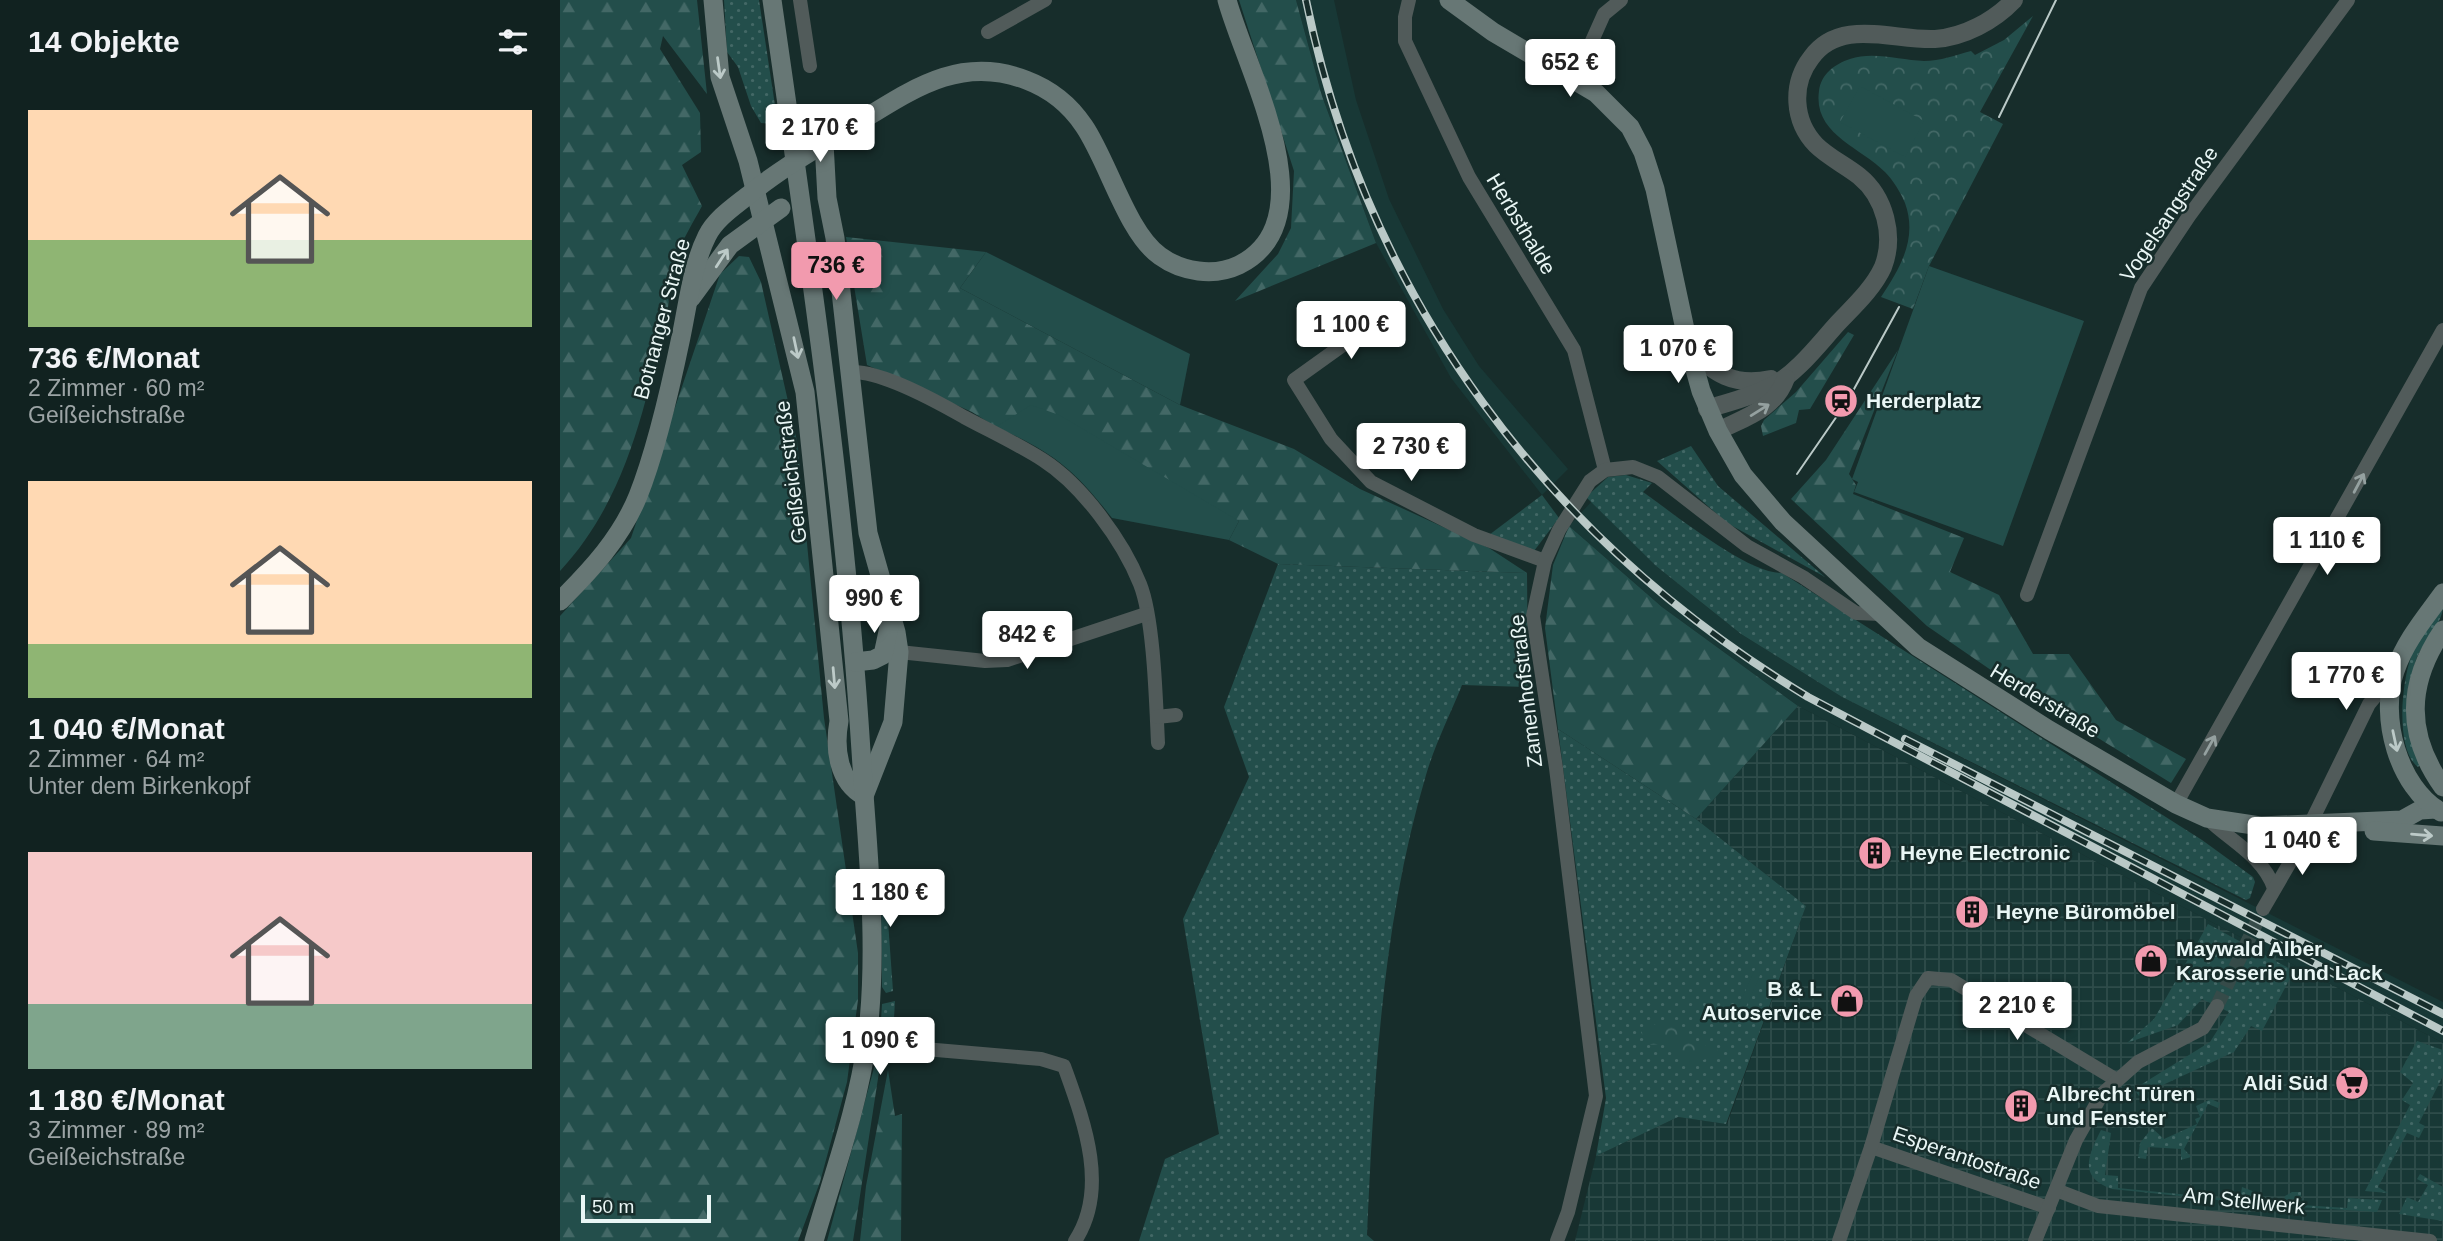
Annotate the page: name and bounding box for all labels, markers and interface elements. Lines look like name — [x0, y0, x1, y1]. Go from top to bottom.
icon: filters — [494, 23, 532, 61]
text: 14 Objekte — [28, 25, 180, 58]
pin: 652 € — [1521, 40, 1619, 99]
text: 652 € — [1541, 49, 1599, 75]
one-way arrow — [713, 56, 726, 79]
pin: 2 170 € — [755, 104, 885, 164]
text: 2 170 € — [782, 114, 858, 140]
street label: Vogelsangstraße — [2115, 142, 2222, 285]
icon: home — [217, 156, 343, 282]
street label: Herbsthalde — [1482, 169, 1560, 278]
street label: Botnanger Straße — [629, 236, 694, 402]
pin: 736 € — [787, 243, 885, 302]
one-way arrow — [714, 249, 729, 268]
text: 736 € — [807, 252, 865, 278]
pin: 1 100 € — [1286, 302, 1416, 361]
text: 1 100 € — [1313, 311, 1389, 337]
pin: 1 070 € — [1613, 326, 1743, 385]
text: 1 070 € — [1640, 335, 1716, 361]
one-way arrow — [790, 336, 803, 359]
text: 736 €/Monat — [28, 341, 200, 374]
text: 2 Zimmer · 60 m² — [28, 375, 204, 401]
station icon: Herderplatz — [1822, 382, 1860, 420]
place label: Herderplatz — [1866, 389, 1982, 412]
street label: Geißeichstraße — [770, 399, 811, 545]
text: Geißeichstraße — [28, 402, 185, 428]
one-way arrow — [1749, 402, 1769, 416]
pin: 2 730 € — [1346, 424, 1476, 483]
text: 2 730 € — [1373, 433, 1449, 459]
one-way arrow — [2352, 474, 2366, 494]
pin: 1 110 € — [2262, 518, 2392, 577]
icon: home — [217, 527, 343, 653]
text: 1 110 € — [2289, 527, 2365, 553]
pin: 990 € — [825, 576, 923, 635]
text: 990 € — [845, 585, 903, 611]
pin: 842 € — [978, 612, 1076, 671]
street label: Zamenhofstraße — [1505, 613, 1546, 769]
text: 842 € — [998, 621, 1056, 647]
pin: 1 770 € — [2281, 652, 2411, 712]
street label: Herderstraße — [1986, 659, 2104, 742]
text: 1 770 € — [2308, 662, 2384, 688]
one-way arrow — [828, 667, 841, 689]
text: 1 040 €/Monat — [28, 712, 225, 745]
one-way arrow — [2389, 729, 2402, 752]
one-way arrow — [2203, 735, 2217, 755]
text: 2 Zimmer · 64 m² — [28, 746, 204, 772]
text: Unter dem Birkenkopf — [28, 773, 250, 799]
pin: 1 040 € — [2237, 818, 2367, 877]
text: 1 040 € — [2264, 827, 2340, 853]
one-way arrow — [2410, 829, 2433, 842]
building icon: Heyne Electronic — [1856, 834, 1894, 872]
place label: Heyne Electronic — [1900, 841, 2071, 864]
pin: 1 180 € — [825, 870, 955, 929]
text: 1 180 € — [852, 879, 928, 905]
building icon: Heyne Büromöbel — [1953, 893, 1991, 931]
icon: home — [217, 898, 343, 1024]
place label: Heyne Büromöbel — [1996, 900, 2176, 923]
place label: Maywald Alber Karosserie und Lack — [2176, 937, 2383, 984]
shop icon: Maywald Alber Karosserie und Lack — [2132, 942, 2170, 980]
place label: B & L Autoservice — [1702, 977, 1822, 1024]
shop icon: B & L Autoservice — [1828, 982, 1866, 1020]
pin: 2 210 € — [1952, 982, 2082, 1042]
text: 2 210 € — [1979, 992, 2055, 1018]
pin: 1 090 € — [815, 1018, 945, 1077]
text: 1 090 € — [842, 1027, 918, 1053]
supermarket icon: Aldi Süd — [2333, 1064, 2371, 1102]
place label: Aldi Süd — [2243, 1071, 2328, 1094]
place label: Albrecht Türen und Fenster — [2046, 1082, 2195, 1129]
text: 1 180 €/Monat — [28, 1083, 225, 1116]
building icon: Albrecht Türen und Fenster — [2002, 1087, 2040, 1125]
text: 3 Zimmer · 89 m² — [28, 1117, 204, 1143]
street label: Esperantostraße — [1890, 1121, 2044, 1194]
text: Geißeichstraße — [28, 1144, 185, 1170]
street label: Am Stellwerk — [2182, 1183, 2307, 1218]
scale bar — [581, 1192, 710, 1224]
text: 50 m — [592, 1196, 634, 1217]

